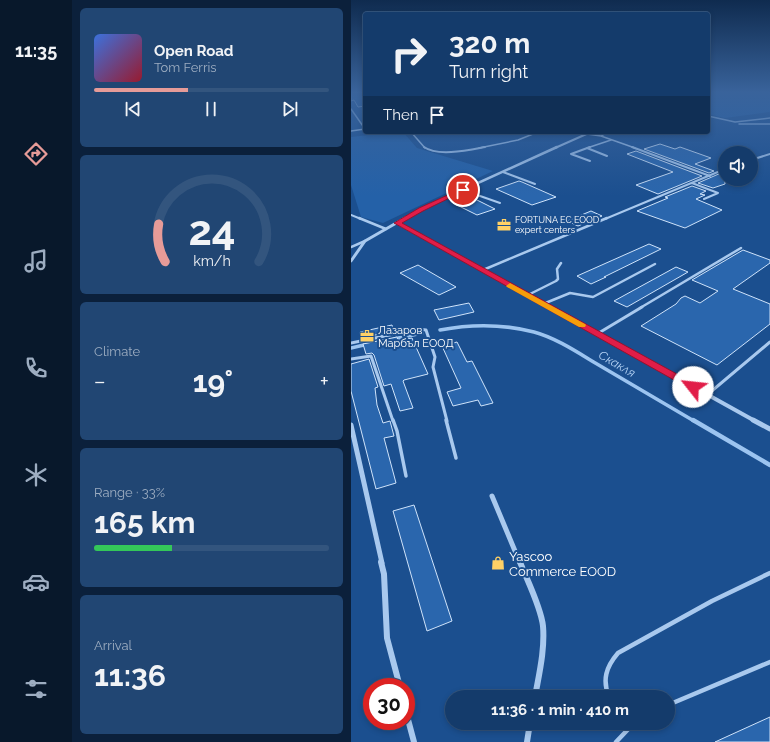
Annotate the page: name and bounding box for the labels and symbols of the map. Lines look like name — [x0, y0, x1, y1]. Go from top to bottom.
pin — [446, 173, 480, 207]
place label: FORTUNA EC EOOD expert centers — [515, 215, 600, 235]
office icon: FORTUNA EC EOOD expert centers — [496, 217, 512, 233]
place label: Лазаров Марбъл ЕООД — [378, 324, 454, 350]
office icon: Лазаров Марбъл ЕООД — [359, 328, 375, 344]
water label: Скакля — [596, 348, 638, 380]
position arrow — [672, 366, 714, 408]
place label: Yascoo Commerce EOOD — [509, 549, 616, 579]
shop icon: Yascoo Commerce EOOD — [490, 555, 506, 571]
speed limit sign: 30 — [363, 678, 415, 730]

